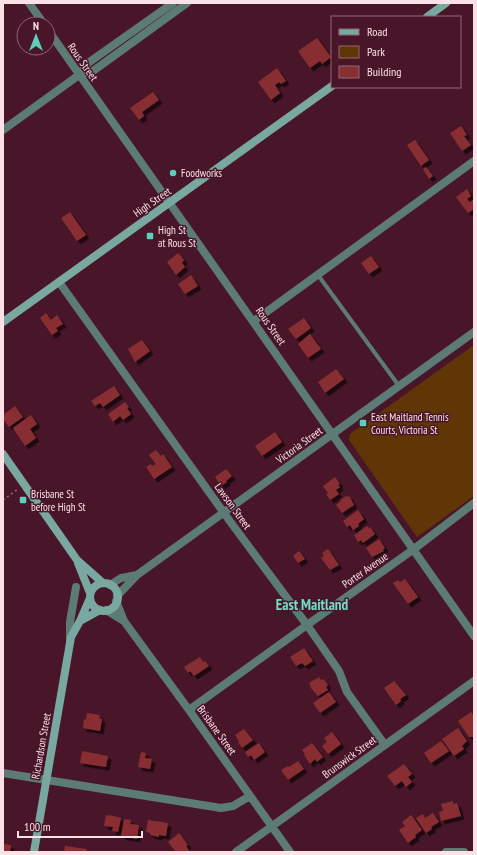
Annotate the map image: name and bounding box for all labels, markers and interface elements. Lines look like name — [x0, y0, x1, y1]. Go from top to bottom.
north arrow — [16, 16, 56, 56]
legend — [331, 16, 461, 88]
text: N — [33, 19, 39, 33]
text: Road — [367, 24, 387, 39]
street label: Rous Street — [65, 40, 101, 84]
text: Park — [367, 44, 385, 59]
text: Building — [367, 64, 402, 79]
place label: Foodworks — [181, 166, 222, 180]
marker: Foodworks — [168, 168, 178, 178]
street label: High Street — [130, 184, 174, 220]
place label: High St at Rous St — [158, 223, 196, 250]
marker: High St at Rous St — [145, 231, 155, 241]
street label: Rous Street — [253, 304, 289, 348]
place label: East Maitland Tennis Courts, Victoria St — [371, 410, 449, 437]
marker: East Maitland Tennis Courts, Victoria St — [358, 418, 368, 428]
street label: Victoria Street — [272, 423, 325, 467]
street label: Lawson Street — [212, 480, 254, 532]
place label: Brisbane St before High St — [31, 487, 86, 514]
marker: Brisbane St before High St — [18, 495, 28, 505]
street label: Porter Avenue — [339, 549, 391, 591]
district label: East Maitland — [276, 595, 349, 614]
street label: Brisbane Street — [194, 702, 240, 758]
street label: Richardson Street — [28, 712, 54, 780]
street label: Brunswick Street — [319, 733, 379, 781]
scale bar — [18, 813, 142, 839]
text: 100 m — [24, 819, 51, 834]

